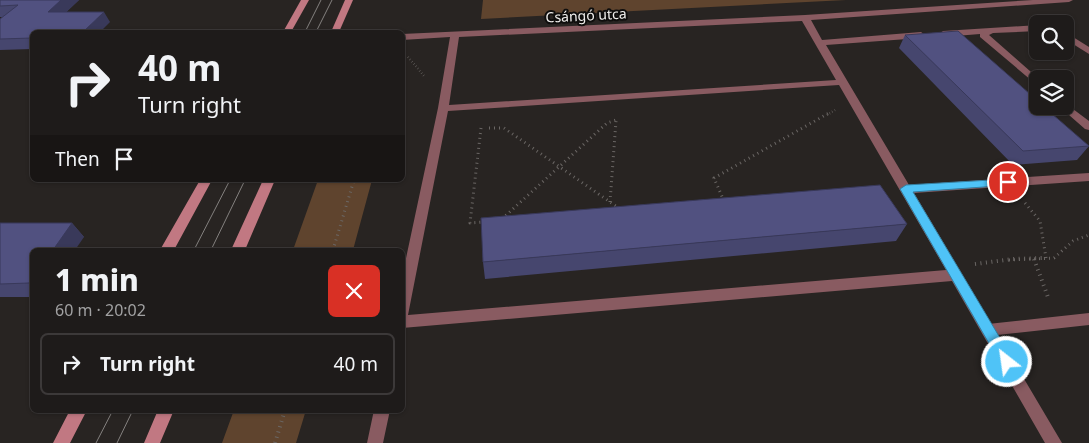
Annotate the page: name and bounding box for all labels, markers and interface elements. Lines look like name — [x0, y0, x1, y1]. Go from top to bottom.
street label: Csángó utca — [545, 3, 627, 27]
map controls — [1029, 15, 1074, 115]
button: search — [1029, 15, 1074, 60]
text: 40 m — [138, 44, 221, 91]
icon: right — [55, 50, 120, 115]
button: layers — [1029, 70, 1074, 115]
text: Turn right — [138, 89, 241, 119]
icon: arrive — [110, 145, 138, 173]
text: Then — [55, 146, 100, 172]
pin — [987, 161, 1029, 203]
icon: arrive — [994, 168, 1022, 196]
text: 1 min — [55, 259, 139, 300]
button: close — [328, 265, 380, 317]
text: 60 m · 20:02 — [55, 299, 146, 321]
position arrow — [980, 335, 1032, 387]
icon: right — [57, 350, 85, 378]
text: Turn right — [100, 351, 195, 377]
text: 40 m — [334, 351, 378, 377]

